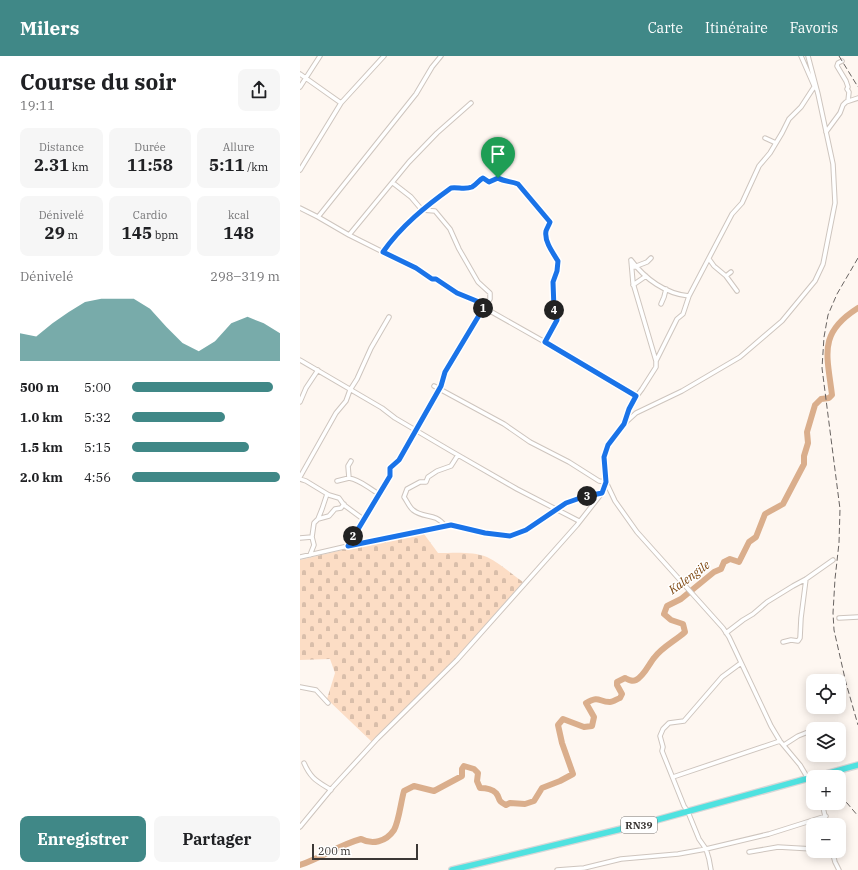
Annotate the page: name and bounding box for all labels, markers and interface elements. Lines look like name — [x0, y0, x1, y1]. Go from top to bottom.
text: Milers — [20, 16, 79, 40]
text: Carte — [648, 19, 683, 37]
text: Itinéraire — [705, 19, 768, 37]
text: Favoris — [790, 19, 838, 37]
text: Course du soir — [20, 67, 176, 96]
button: share — [238, 69, 280, 111]
text: 19:11 — [20, 97, 55, 114]
pin — [481, 137, 515, 178]
text: Distance — [39, 140, 84, 154]
text: Durée — [134, 140, 166, 154]
text: Allure — [223, 140, 254, 154]
icon: arrive — [487, 143, 509, 165]
text: 2.31 — [34, 154, 69, 176]
text: 11:58 — [127, 154, 173, 176]
text: 5:11 — [209, 154, 245, 176]
text: km — [69, 160, 89, 174]
text: /km — [245, 160, 268, 174]
text: Dénivelé — [39, 208, 84, 222]
text: Cardio — [133, 208, 167, 222]
text: kcal — [228, 208, 249, 222]
text: 29 — [45, 222, 65, 244]
text: 145 — [122, 222, 152, 244]
text: 148 — [223, 222, 254, 244]
text: m — [65, 228, 78, 242]
text: bpm — [152, 228, 178, 242]
text: Dénivelé — [20, 268, 73, 285]
text: 298–319 m — [210, 268, 280, 285]
pin: 1 — [473, 298, 493, 318]
pin: 4 — [544, 300, 564, 320]
text: 1 — [480, 301, 486, 315]
text: 4 — [551, 303, 557, 317]
text: 500 m — [20, 379, 59, 396]
text: 5:00 — [84, 379, 111, 396]
text: 1.0 km — [20, 409, 63, 426]
text: 5:32 — [84, 409, 111, 426]
text: 1.5 km — [20, 439, 63, 456]
text: 5:15 — [84, 439, 111, 456]
text: 2.0 km — [20, 469, 63, 486]
text: 4:56 — [84, 469, 111, 486]
pin: 3 — [577, 486, 597, 506]
text: 3 — [584, 489, 590, 503]
pin: 2 — [343, 526, 363, 546]
text: 2 — [350, 529, 356, 543]
water label: Kalengile — [665, 557, 713, 598]
map controls — [806, 674, 846, 858]
button: locate — [806, 674, 846, 714]
button: layers — [806, 722, 846, 762]
button: + — [806, 770, 846, 810]
button: Enregistrer — [20, 816, 146, 862]
button: Partager — [154, 816, 280, 862]
road number: RN39 — [621, 817, 657, 833]
button: − — [806, 818, 846, 858]
scale bar — [312, 842, 418, 861]
text: 200 m — [318, 844, 351, 858]

